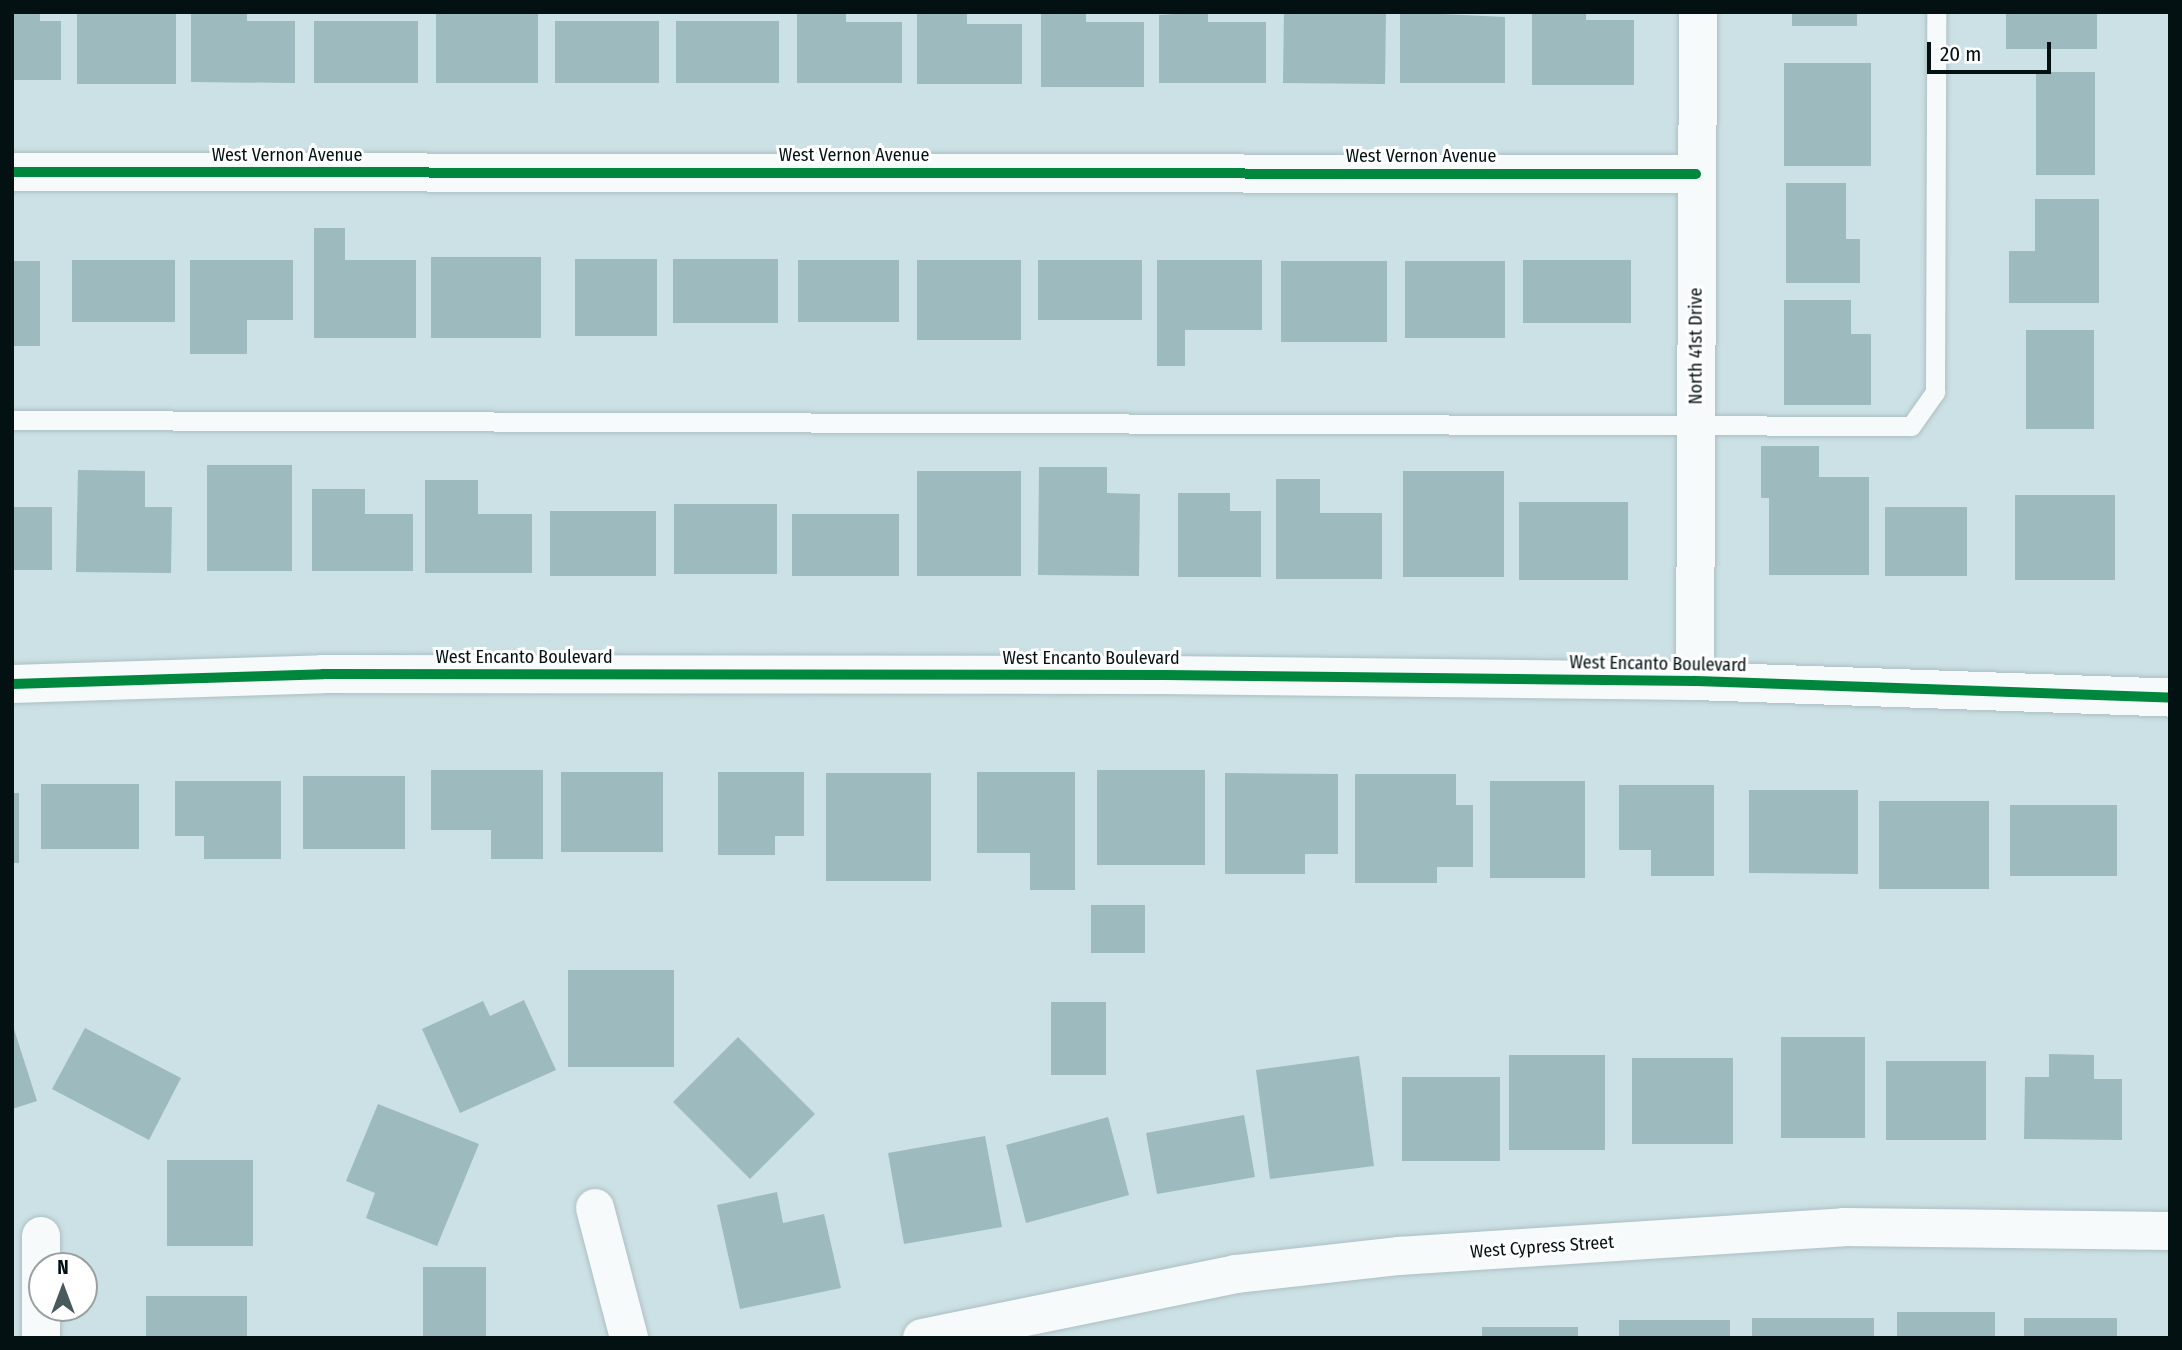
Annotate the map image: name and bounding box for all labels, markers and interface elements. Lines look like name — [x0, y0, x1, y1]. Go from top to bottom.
scale bar — [1930, 28, 2054, 72]
text: 20 m — [1940, 41, 1981, 67]
street label: West Vernon Avenue — [212, 144, 362, 166]
street label: West Vernon Avenue — [779, 144, 929, 166]
street label: West Vernon Avenue — [1346, 145, 1496, 167]
street label: North 41st Drive — [1685, 288, 1707, 404]
street label: West Encanto Boulevard — [435, 646, 613, 668]
street label: West Encanto Boulevard — [1002, 647, 1180, 669]
street label: West Encanto Boulevard — [1569, 652, 1747, 676]
street label: West Cypress Street — [1469, 1231, 1615, 1263]
north arrow — [28, 1252, 98, 1322]
text: N — [57, 1256, 69, 1279]

